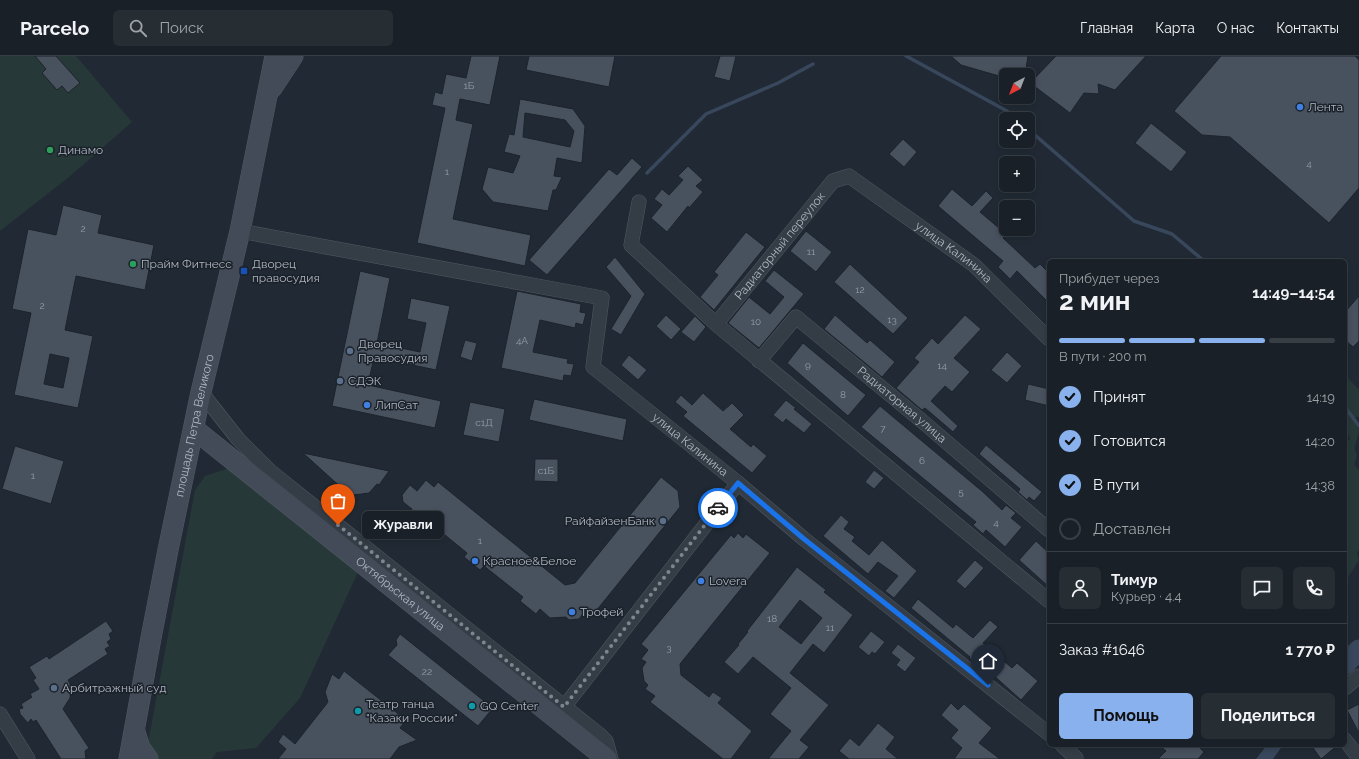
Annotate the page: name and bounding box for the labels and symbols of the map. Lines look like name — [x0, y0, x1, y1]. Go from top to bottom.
north arrow — [999, 68, 1035, 104]
house number: 1Б — [464, 80, 475, 91]
place label: Лента — [1308, 100, 1343, 114]
marker: Лента — [1295, 102, 1305, 112]
place label: Динамо — [58, 143, 103, 157]
marker: Динамо — [45, 145, 55, 155]
house number: 4 — [1306, 158, 1312, 169]
house number: 1 — [445, 166, 450, 177]
street label: Радиаторный переулок — [732, 189, 828, 303]
street label: улица Калинина — [913, 218, 995, 286]
house number: 2 — [80, 223, 86, 234]
house number: 11 — [807, 246, 816, 257]
place label: Прайм Фитнесс — [141, 257, 232, 271]
place label: Дворец правосудия — [252, 257, 320, 285]
marker: Прайм Фитнесс — [128, 259, 138, 269]
marker: Дворец правосудия — [239, 266, 249, 276]
house number: 12 — [855, 284, 865, 295]
house number: 2 — [39, 300, 45, 311]
house number: 13 — [887, 314, 897, 325]
house number: 10 — [751, 316, 761, 327]
house number: 4А — [516, 335, 528, 346]
place label: Дворец Правосудия — [358, 337, 427, 365]
marker: Дворец Правосудия — [345, 346, 355, 356]
street label: площадь Петра Великого — [172, 353, 217, 498]
house number: 9 — [805, 359, 811, 370]
house number: 14 — [937, 360, 947, 371]
street label: Радиаторная улица — [855, 364, 949, 446]
place label: СДЭК — [348, 374, 382, 388]
marker: СДЭК — [335, 376, 345, 386]
house number: 8 — [840, 389, 846, 400]
place label: ЛипСат — [375, 398, 418, 412]
marker: ЛипСат — [362, 400, 372, 410]
street label: улица Калинина — [649, 410, 731, 479]
house number: с1Д — [475, 417, 493, 428]
house number: 7 — [880, 423, 886, 434]
house number: 6 — [919, 455, 925, 466]
house number: с1Б — [538, 465, 555, 476]
house number: 1 — [31, 470, 36, 481]
pin — [321, 484, 355, 525]
house number: 5 — [958, 486, 964, 497]
courier — [698, 488, 738, 528]
callout: Журавли — [362, 511, 444, 539]
place label: РайфайзенБанк — [565, 514, 655, 528]
marker: РайфайзенБанк — [658, 516, 668, 526]
house number: 4 — [993, 517, 999, 528]
house number: 1 — [478, 535, 483, 546]
street label: Октябрьская улица — [353, 554, 448, 634]
place label: Красное&Белое — [483, 554, 576, 568]
marker: Красное&Белое — [470, 556, 480, 566]
place label: Lovera — [709, 574, 747, 588]
marker: Lovera — [696, 576, 706, 586]
place label: Трофей — [580, 605, 623, 619]
marker: Трофей — [567, 607, 577, 617]
house number: 18 — [767, 613, 777, 624]
house number: 11 — [826, 622, 835, 633]
house number: 3 — [666, 642, 672, 653]
pin — [971, 644, 1005, 685]
house number: 22 — [422, 666, 432, 677]
place label: Арбитражный суд — [62, 681, 166, 695]
marker: Арбитражный суд — [49, 683, 59, 693]
place label: Театр танца "Казаки России" — [366, 697, 458, 725]
place label: GQ Center — [480, 699, 539, 713]
marker: GQ Center — [467, 701, 477, 711]
marker: Театр танца "Казаки России" — [353, 706, 363, 716]

